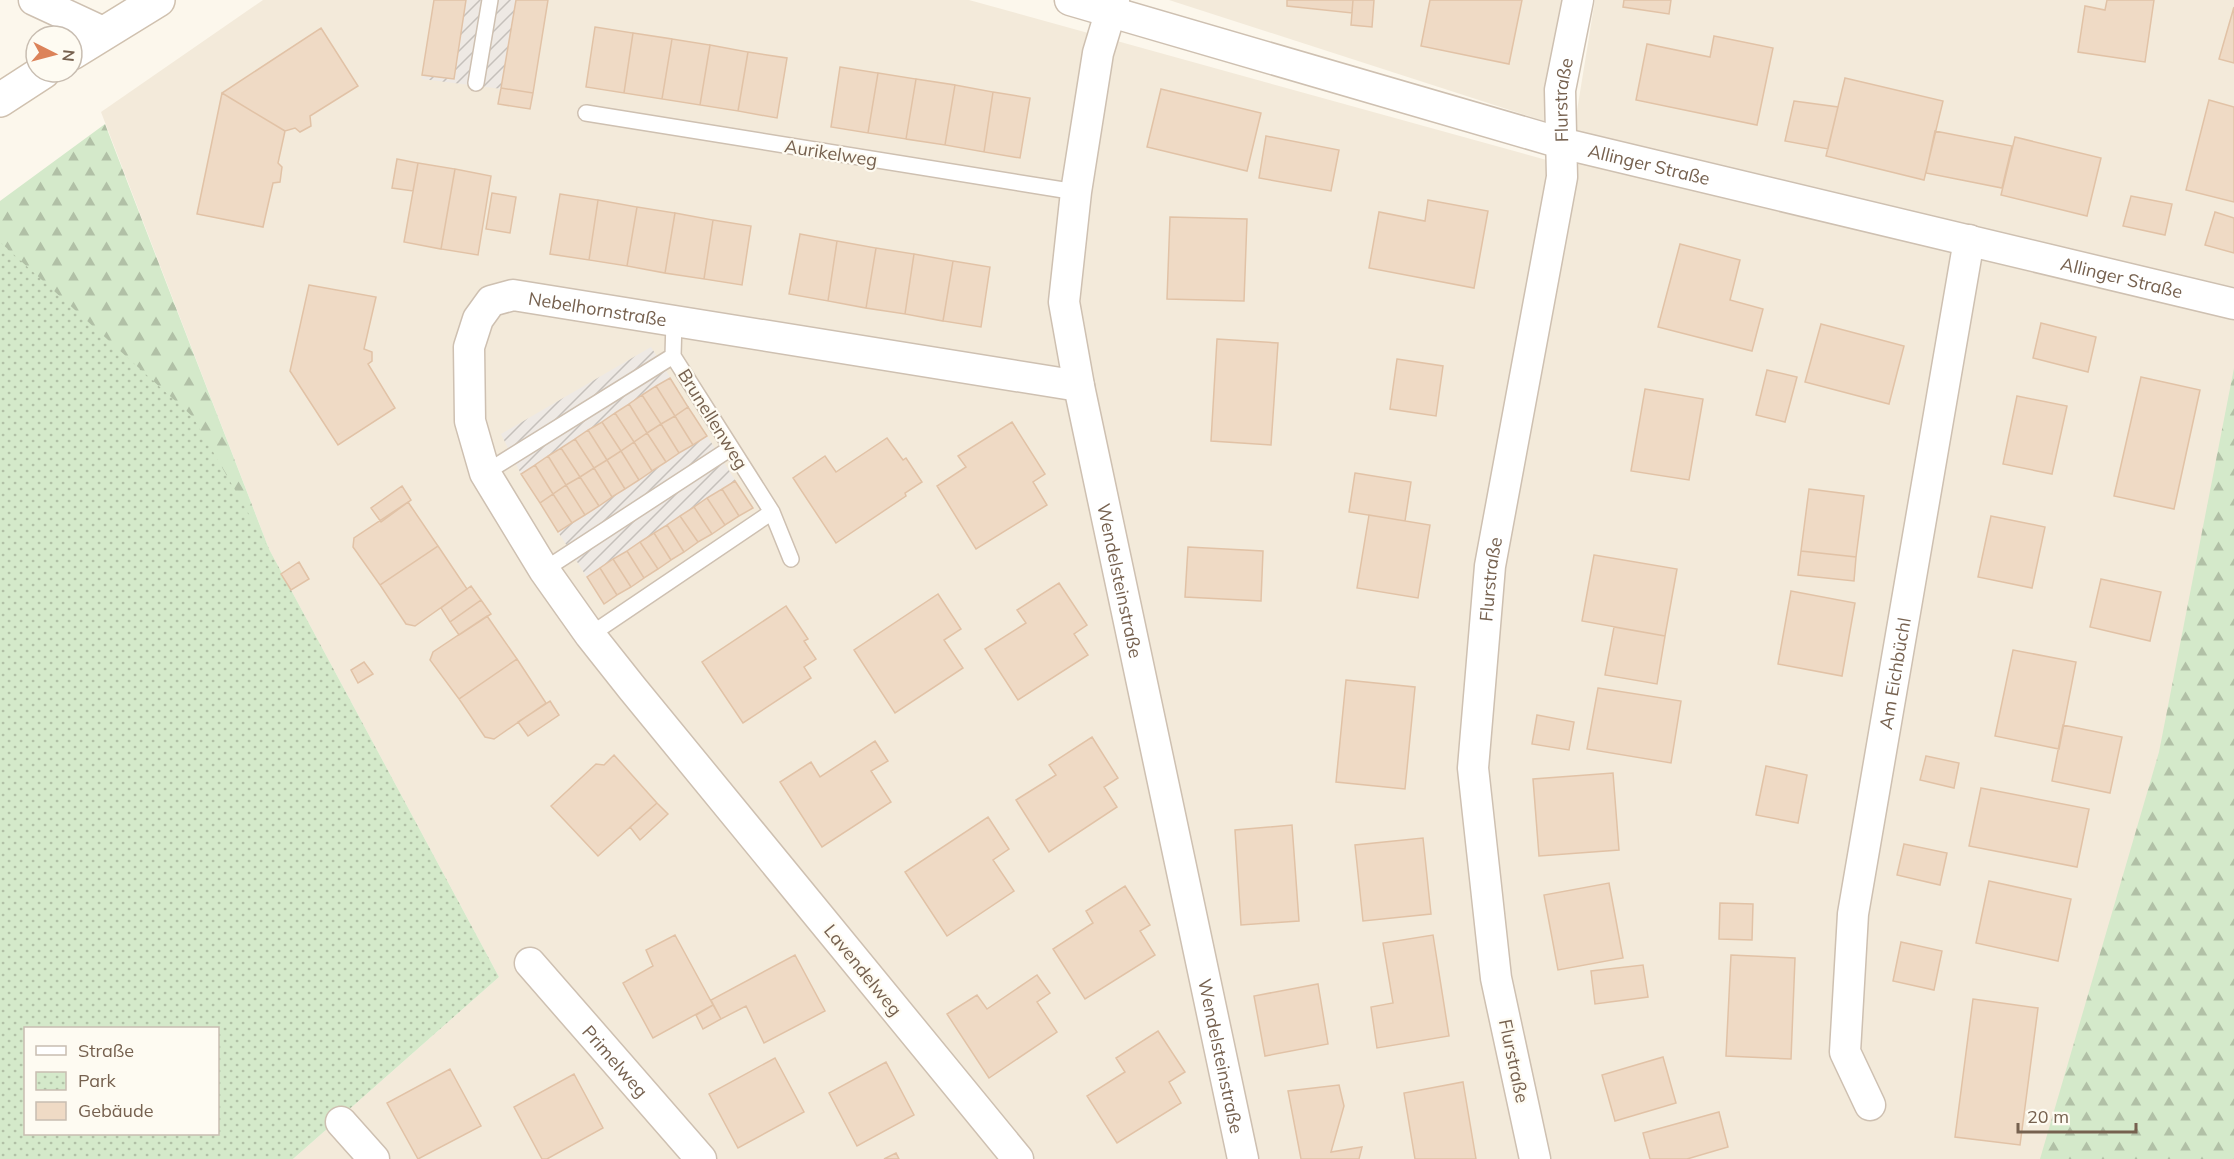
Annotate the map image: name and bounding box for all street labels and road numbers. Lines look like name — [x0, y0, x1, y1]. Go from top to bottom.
street label: Flurstraße — [1548, 56, 1578, 142]
street label: Aurikelweg — [783, 134, 879, 172]
street label: Allinger Straße — [1586, 138, 1712, 190]
street label: Allinger Straße — [2059, 251, 2185, 303]
street label: Nebelhornstraße — [527, 286, 668, 331]
street label: Brunellenweg — [673, 364, 753, 474]
street label: Wendelsteinstraße — [1093, 501, 1148, 660]
street label: Flurstraße — [1474, 535, 1507, 622]
street label: Am Eichbüchl — [1873, 616, 1915, 731]
street label: Lavendelweg — [819, 920, 907, 1020]
street label: Wendelsteinstraße — [1194, 977, 1249, 1135]
street label: Flurstraße — [1494, 1017, 1534, 1105]
street label: Primelweg — [578, 1020, 653, 1102]

